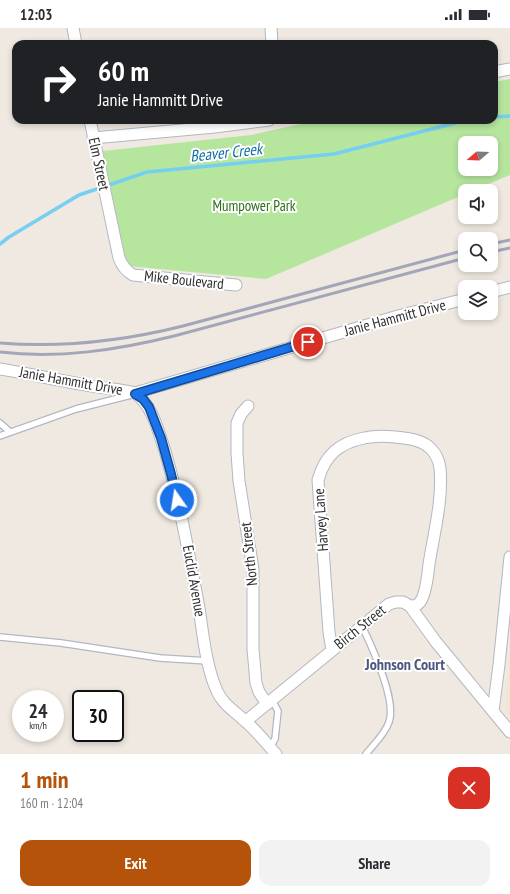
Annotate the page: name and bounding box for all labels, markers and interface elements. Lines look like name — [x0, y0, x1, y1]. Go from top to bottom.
text: 12:03 — [20, 5, 52, 24]
text: 60 m — [98, 52, 149, 89]
icon: right — [32, 56, 84, 108]
text: Janie Hammitt Drive — [98, 88, 223, 111]
street label: Elm Street — [85, 136, 114, 192]
north arrow — [458, 136, 498, 176]
map controls — [458, 136, 498, 320]
water label: Beaver Creek — [189, 138, 265, 166]
button: sound — [458, 184, 498, 224]
park label: Mumpower Park — [212, 196, 296, 215]
button: search — [458, 232, 498, 272]
street label: Mike Boulevard — [143, 266, 225, 293]
button: layers — [458, 280, 498, 320]
street label: Janie Hammitt Drive — [341, 295, 448, 340]
pin — [291, 325, 325, 359]
icon: arrive — [297, 331, 319, 353]
street label: Janie Hammitt Drive — [17, 362, 124, 399]
position arrow — [156, 479, 198, 521]
street label: Harvey Lane — [309, 488, 332, 552]
street label: North Street — [236, 521, 261, 587]
street label: Euclid Avenue — [179, 544, 210, 618]
street label: Birch Street — [330, 600, 389, 653]
district label: Johnson Court — [364, 654, 445, 674]
speed limit sign: 30 — [72, 690, 124, 742]
text: 24 — [28, 698, 48, 724]
text: km/h — [29, 719, 47, 732]
text: 1 min — [20, 764, 68, 795]
button: close — [448, 767, 490, 809]
text: 160 m · 12:04 — [20, 795, 83, 812]
button: Exit — [20, 840, 251, 886]
button: Share — [259, 840, 490, 886]

